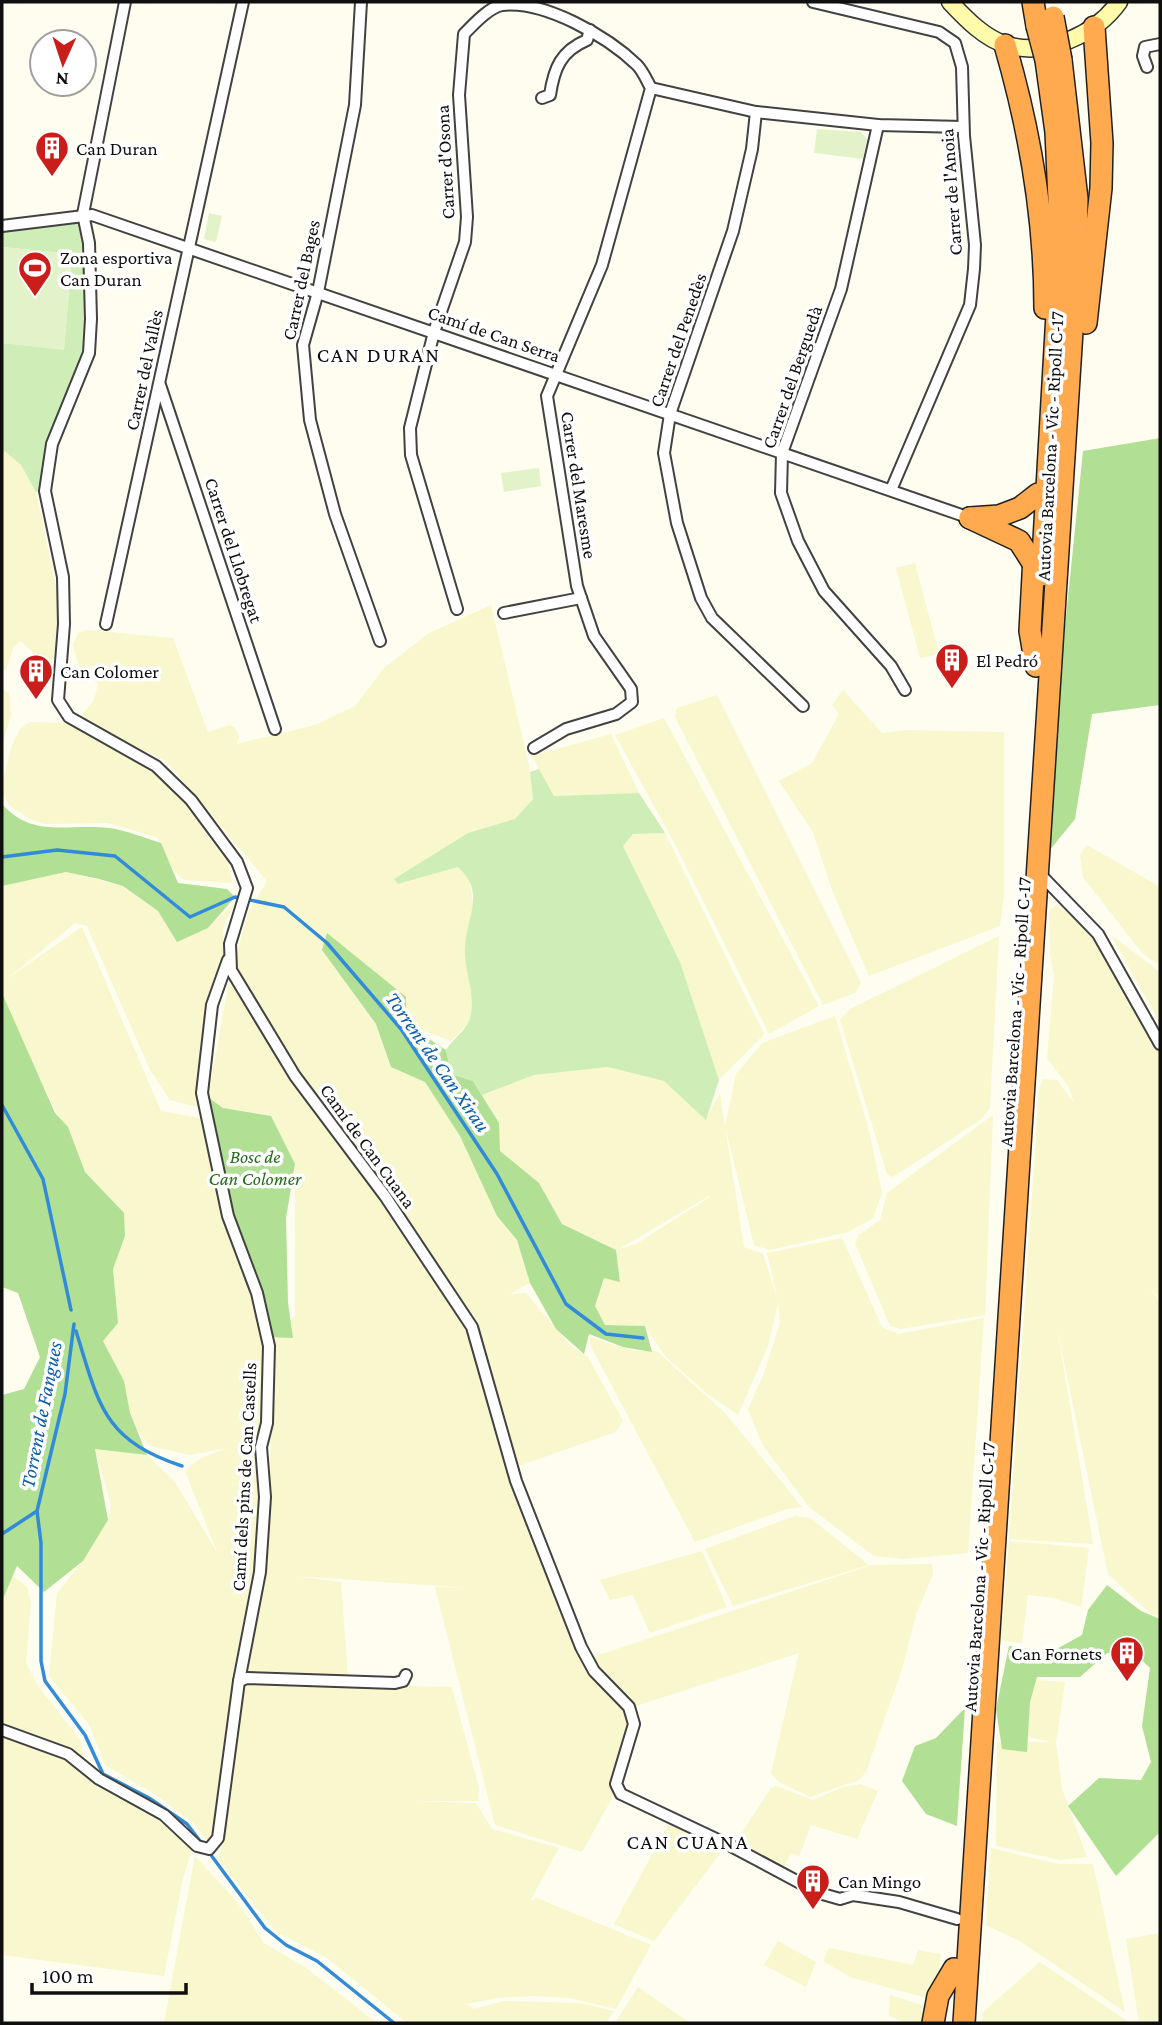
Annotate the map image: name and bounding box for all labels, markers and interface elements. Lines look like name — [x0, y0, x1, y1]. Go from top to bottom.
north arrow — [28, 28, 98, 98]
text: N — [55, 69, 69, 90]
street label: Carrer d'Osona — [432, 104, 458, 220]
street label: Carrer de l'Anoia — [936, 128, 966, 256]
building icon: Can Duran — [33, 129, 71, 178]
place label: Can Duran — [76, 138, 158, 159]
street label: Carrer del Bages — [278, 218, 324, 342]
place label: Zona esportiva Can Duran — [60, 247, 173, 290]
sports icon: Zona esportiva Can Duran — [16, 249, 54, 298]
street label: Carrer del Penedès — [645, 270, 711, 410]
street label: Camí de Can Serra — [425, 302, 563, 367]
street label: Carrer del Berguedà — [758, 302, 826, 451]
street label: Carrer del Vallès — [121, 308, 167, 432]
street label: Autovia Barcelona - Vic - Ripoll C-17 — [1032, 310, 1068, 582]
district label: CAN DURAN — [317, 343, 441, 367]
street label: Carrer del Maresme — [557, 410, 601, 560]
street label: Carrer del Llobregat — [201, 475, 268, 626]
building icon: El Pedró — [933, 641, 971, 690]
place label: El Pedró — [976, 650, 1038, 671]
building icon: Can Colomer — [17, 652, 55, 701]
place label: Can Colomer — [60, 661, 159, 682]
street label: Autovia Barcelona - Vic - Ripoll C-17 — [995, 876, 1035, 1148]
water label: Torrent de Can Xirau — [381, 987, 495, 1137]
street label: Camí de Can Cuana — [316, 1080, 420, 1212]
park label: Bosc de Can Colomer — [209, 1146, 303, 1189]
water label: Torrent de Fangues — [15, 1339, 67, 1490]
street label: Camí dels pins de Can Castells — [228, 1362, 260, 1592]
street label: Autovia Barcelona - Vic - Ripoll C-17 — [959, 1441, 999, 1713]
building icon: Can Fornets — [1108, 1634, 1146, 1683]
place label: Can Fornets — [1011, 1643, 1102, 1664]
district label: CAN CUANA — [626, 1830, 750, 1854]
building icon: Can Mingo — [794, 1862, 832, 1911]
place label: Can Mingo — [838, 1871, 921, 1892]
scale bar — [32, 1952, 186, 1996]
text: 100 m — [42, 1964, 94, 1988]

